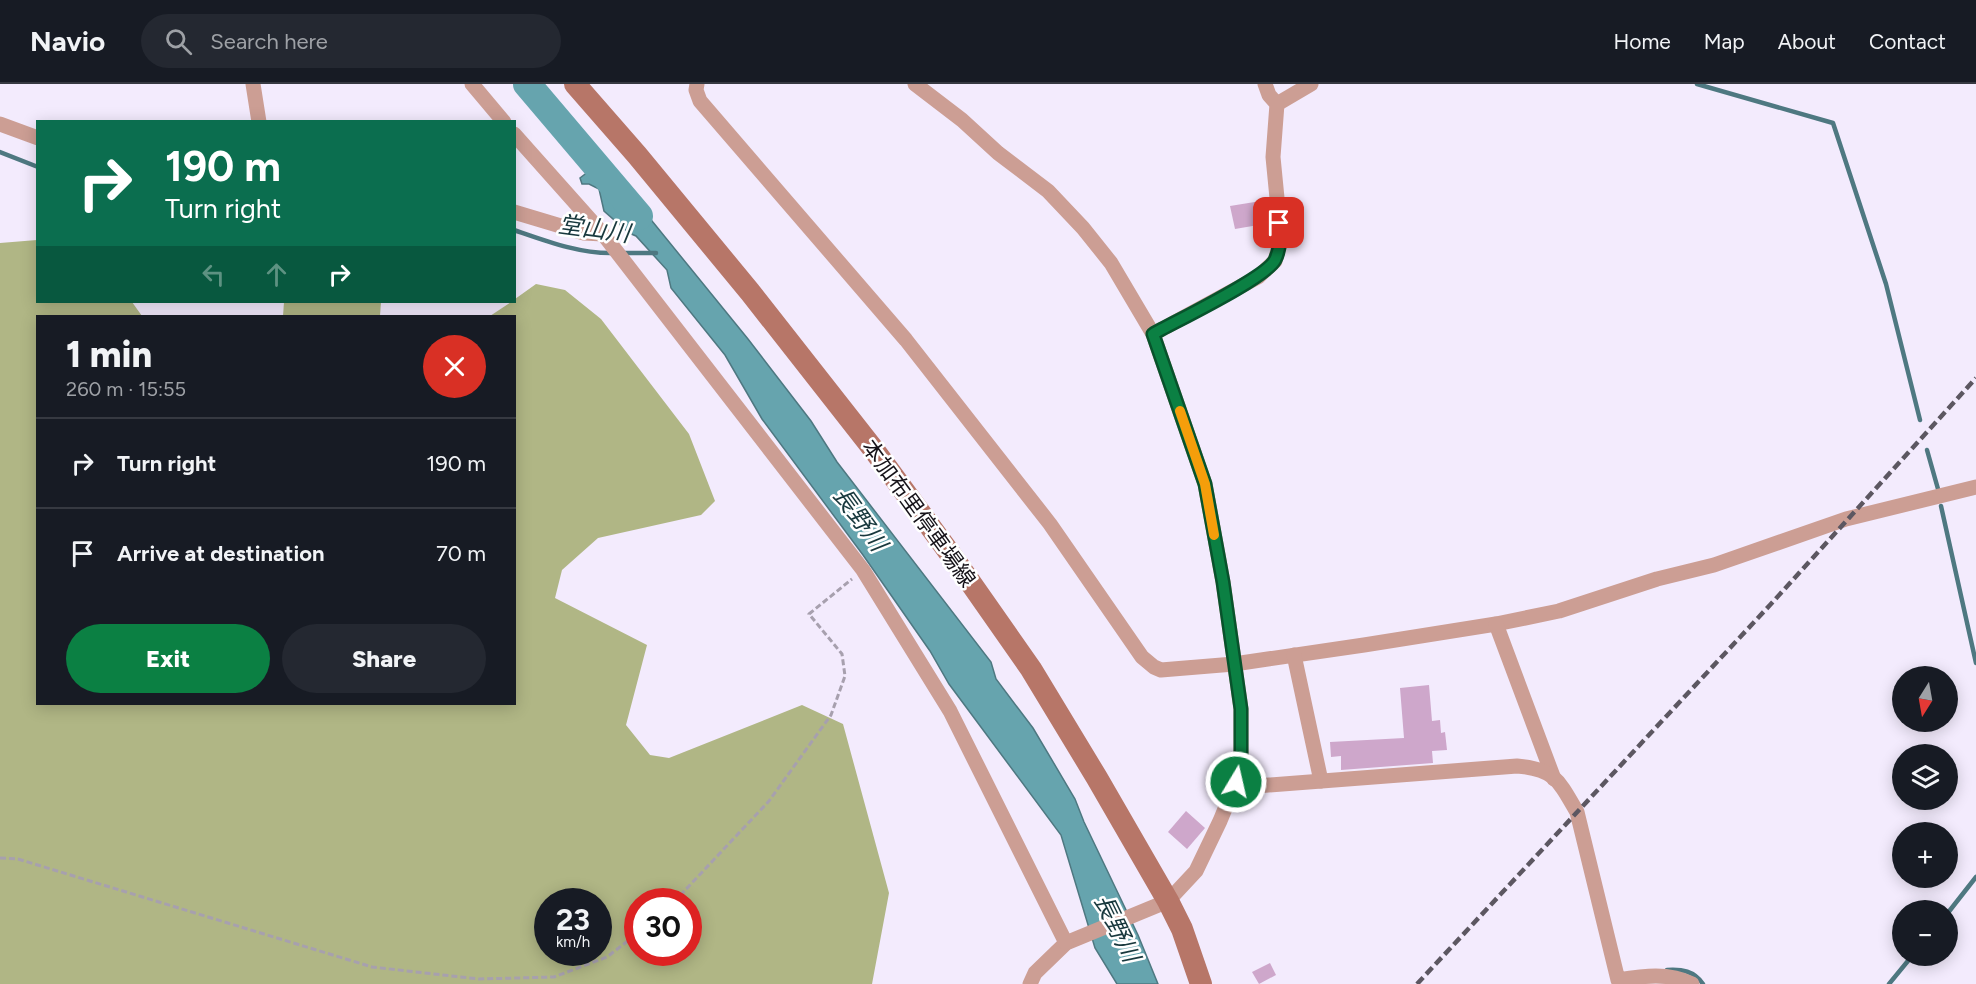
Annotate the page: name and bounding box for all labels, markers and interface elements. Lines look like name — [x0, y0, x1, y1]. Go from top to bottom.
search box — [141, 14, 561, 68]
text: Navio — [30, 24, 105, 58]
icon: search — [162, 25, 195, 58]
text: Search here — [210, 28, 328, 55]
text: Home — [1614, 29, 1671, 54]
text: Map — [1704, 29, 1745, 54]
text: About — [1778, 29, 1836, 54]
text: Contact — [1869, 29, 1946, 54]
text: 190 m — [165, 141, 281, 192]
icon: right — [66, 144, 144, 222]
text: Turn right — [165, 192, 281, 225]
pin — [1253, 197, 1304, 248]
icon: arrive — [1262, 206, 1295, 239]
water label: 堂山川 — [556, 209, 635, 248]
icon: left — [197, 258, 230, 291]
icon: ahead — [260, 258, 293, 291]
icon: right — [323, 258, 356, 291]
text: 1 min — [66, 333, 152, 376]
button: close — [423, 335, 486, 398]
text: 260 m · 15:55 — [66, 377, 186, 401]
street label: 本加布里停車場線 — [856, 434, 981, 592]
icon: right — [66, 447, 99, 480]
text: Turn right — [117, 450, 216, 477]
text: 190 m — [426, 450, 486, 477]
water label: 長野川 — [828, 481, 895, 559]
icon: arrive — [66, 537, 99, 570]
text: Arrive at destination — [117, 540, 325, 567]
text: 70 m — [436, 540, 486, 567]
button: Exit — [66, 624, 270, 693]
button: Share — [282, 624, 486, 693]
north arrow — [1892, 666, 1958, 732]
map controls — [1892, 666, 1958, 966]
button: layers — [1892, 744, 1958, 810]
position arrow — [1204, 750, 1268, 814]
button: + — [1892, 822, 1958, 888]
speed limit sign: 30 — [624, 888, 702, 966]
water label: 長野川 — [1089, 889, 1148, 969]
button: − — [1892, 900, 1958, 966]
text: 23 — [556, 901, 590, 938]
text: km/h — [556, 933, 590, 951]

